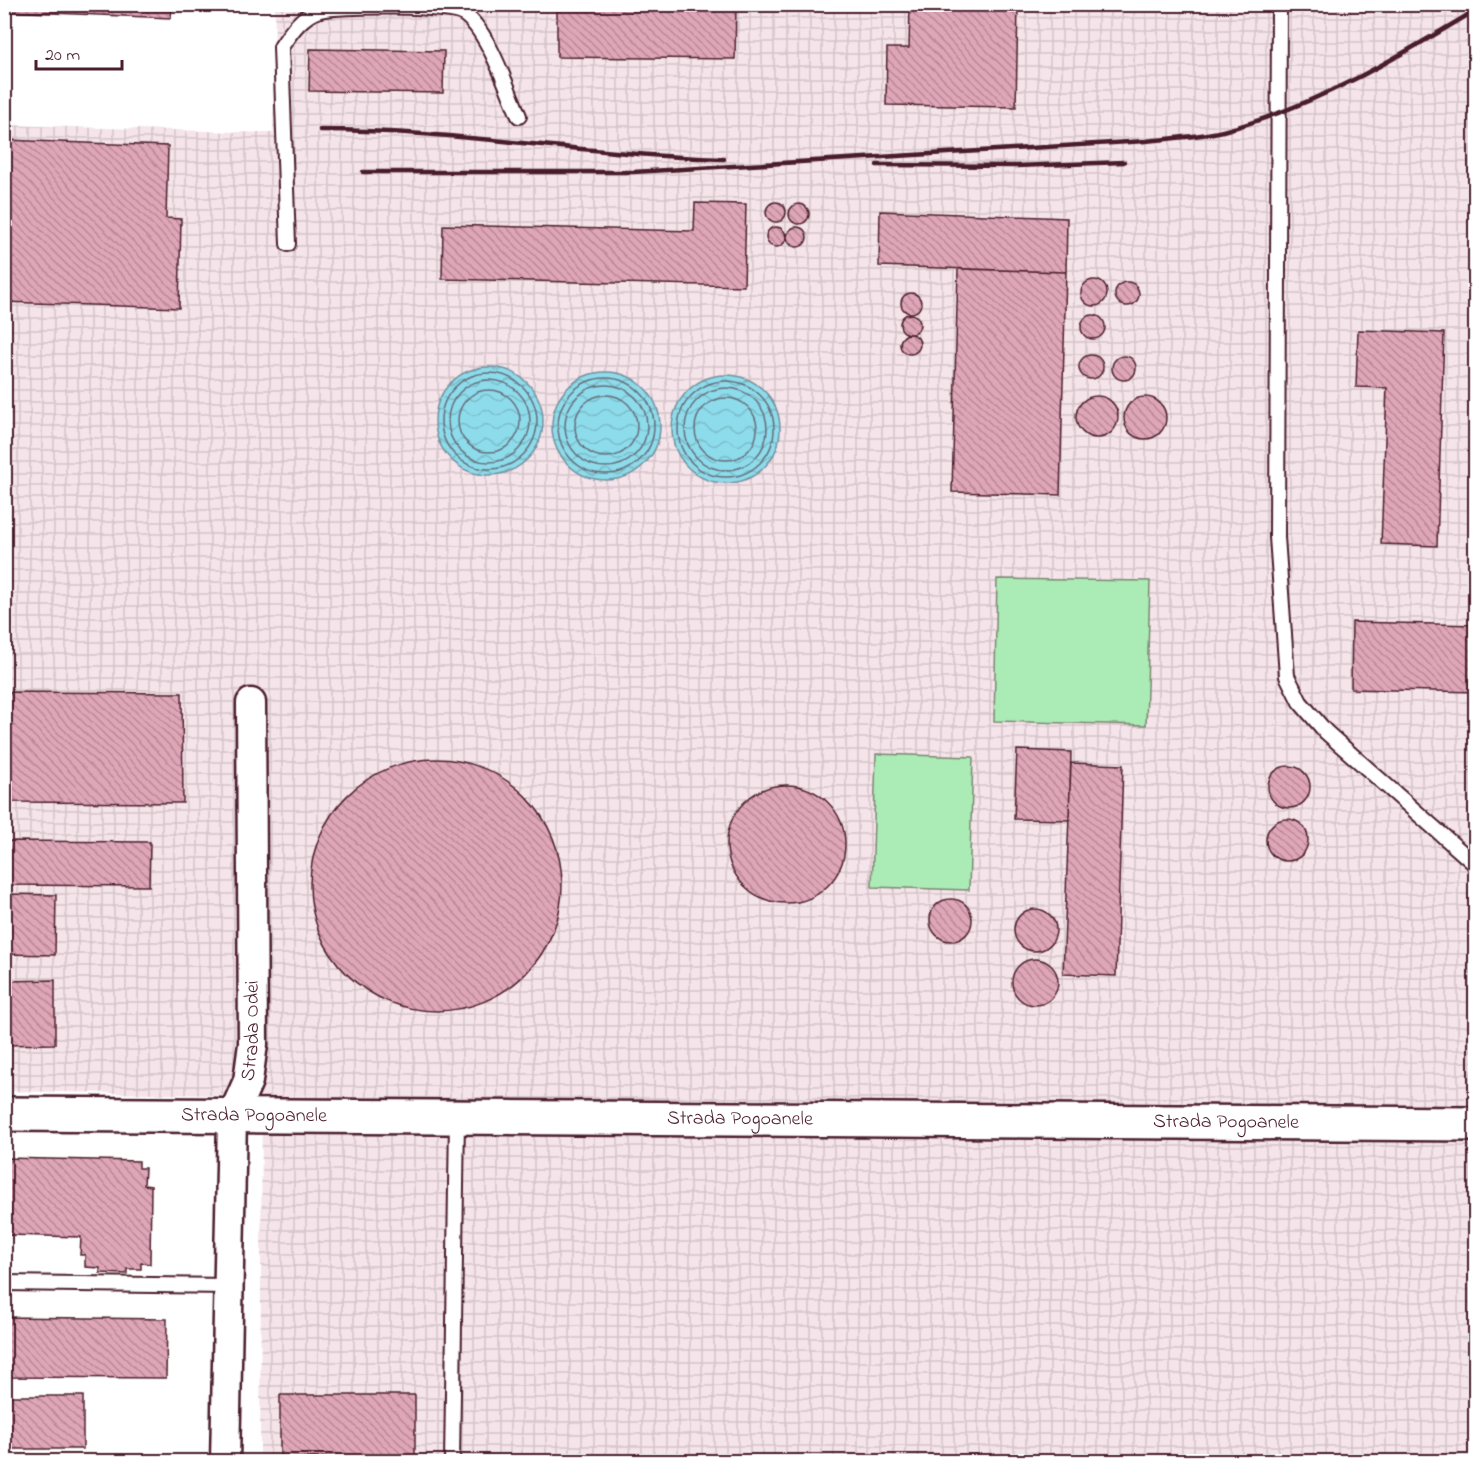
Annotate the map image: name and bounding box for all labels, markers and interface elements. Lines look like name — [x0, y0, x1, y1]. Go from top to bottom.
scale bar — [36, 33, 122, 71]
text: 20 m — [45, 43, 80, 69]
street label: Strada Odei — [234, 980, 268, 1083]
street label: Strada Pogoanele — [181, 1101, 327, 1131]
street label: Strada Pogoanele — [667, 1104, 813, 1135]
street label: Strada Pogoanele — [1153, 1107, 1299, 1138]

